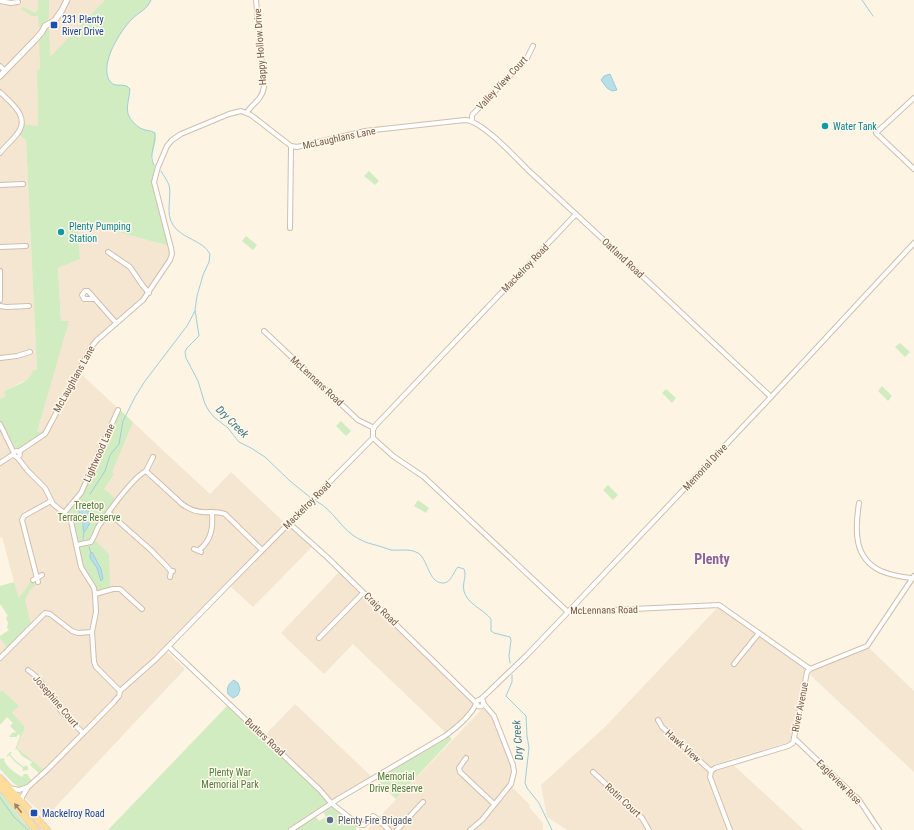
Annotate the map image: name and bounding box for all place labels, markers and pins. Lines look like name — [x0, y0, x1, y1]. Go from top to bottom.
place label: 231 Plenty River Drive — [62, 14, 104, 37]
marker: 231 Plenty River Drive — [49, 20, 59, 30]
marker: Water Tank — [820, 121, 830, 131]
place label: Water Tank — [833, 121, 877, 132]
place label: Plenty Pumping Station — [69, 221, 131, 244]
marker: Plenty Pumping Station — [56, 227, 66, 237]
marker: Mackelroy Road — [29, 808, 39, 818]
place label: Mackelroy Road — [42, 808, 105, 819]
marker: Plenty Fire Brigade — [325, 815, 335, 825]
place label: Plenty Fire Brigade — [338, 815, 412, 826]

